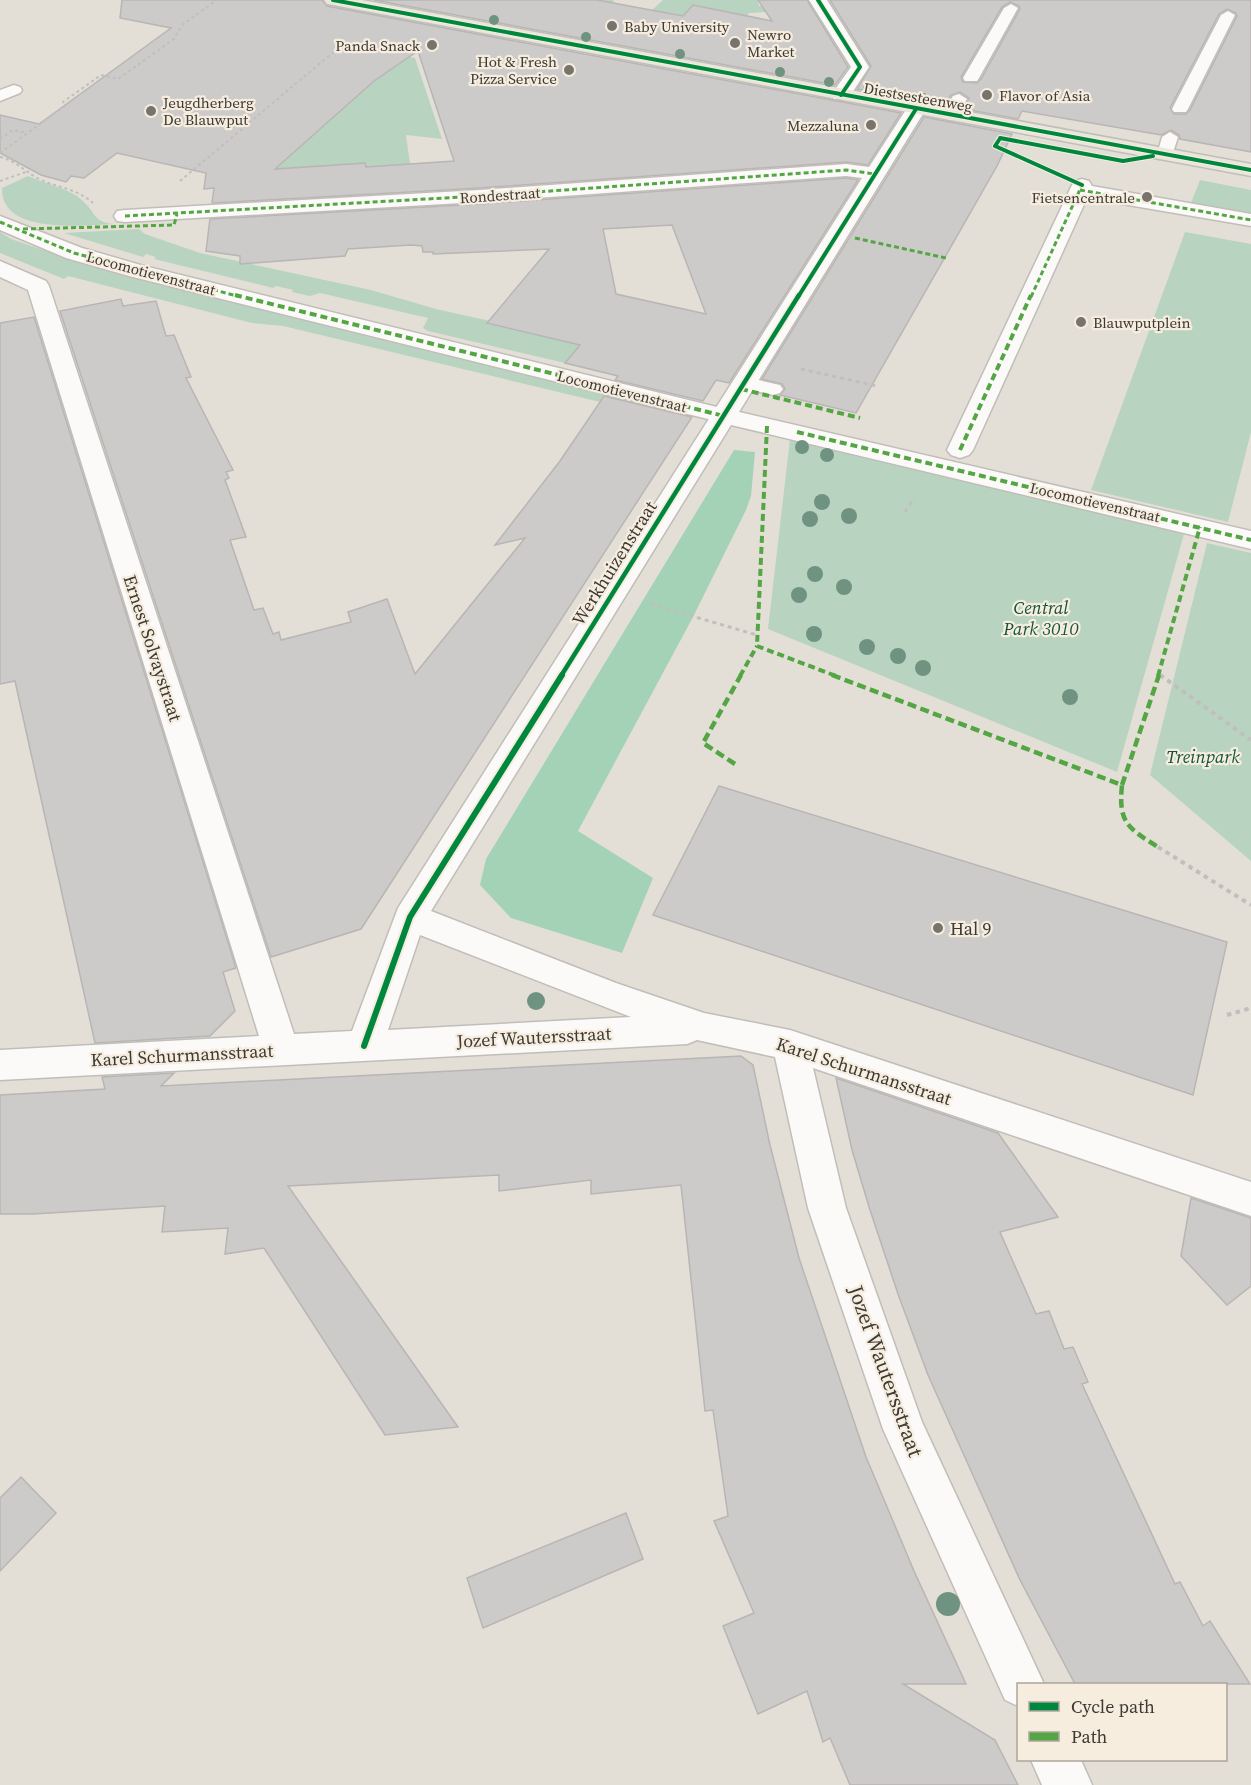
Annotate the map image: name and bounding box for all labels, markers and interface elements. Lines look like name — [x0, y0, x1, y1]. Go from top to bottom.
place label: Baby University — [624, 16, 730, 37]
marker: Baby University — [605, 19, 619, 33]
place label: Newro Market — [747, 24, 795, 62]
place label: Panda Snack — [335, 35, 421, 56]
marker: Newro Market — [728, 36, 742, 50]
marker: Panda Snack — [425, 38, 439, 52]
place label: Hot & Fresh Pizza Service — [470, 51, 557, 89]
marker: Hot & Fresh Pizza Service — [562, 63, 576, 77]
street label: Diestsesteenweg — [862, 77, 974, 117]
place label: Flavor of Asia — [999, 85, 1091, 106]
marker: Flavor of Asia — [980, 88, 994, 102]
place label: Jeugdherberg De Blauwput — [162, 92, 254, 130]
marker: Jeugdherberg De Blauwput — [144, 104, 158, 118]
place label: Mezzaluna — [787, 115, 859, 136]
marker: Mezzaluna — [864, 118, 878, 132]
street label: Rondestraat — [459, 182, 541, 208]
place label: Fietsencentrale — [1031, 187, 1135, 208]
marker: Fietsencentrale — [1140, 190, 1154, 204]
street label: Locomotievenstraat — [84, 246, 218, 300]
place label: Blauwputplein — [1093, 312, 1191, 333]
marker: Blauwputplein — [1074, 315, 1088, 329]
street label: Locomotievenstraat — [555, 365, 689, 417]
street label: Locomotievenstraat — [1028, 477, 1162, 527]
street label: Werkhuizenstraat — [566, 496, 662, 630]
street label: Ernest Solvaystraat — [118, 572, 189, 725]
park label: Central Park 3010 — [1002, 595, 1079, 641]
park label: Treinpark — [1166, 744, 1240, 769]
place label: Hal 9 — [950, 916, 992, 941]
marker: Hal 9 — [931, 921, 945, 935]
street label: Jozef Wautersstraat — [455, 1020, 612, 1054]
street label: Karel Schurmansstraat — [773, 1031, 955, 1111]
street label: Karel Schurmansstraat — [90, 1038, 274, 1072]
street label: Jozef Wautersstraat — [841, 1280, 931, 1461]
legend — [1017, 1683, 1227, 1761]
text: Cycle path — [1071, 1694, 1155, 1719]
text: Path — [1071, 1724, 1108, 1749]

